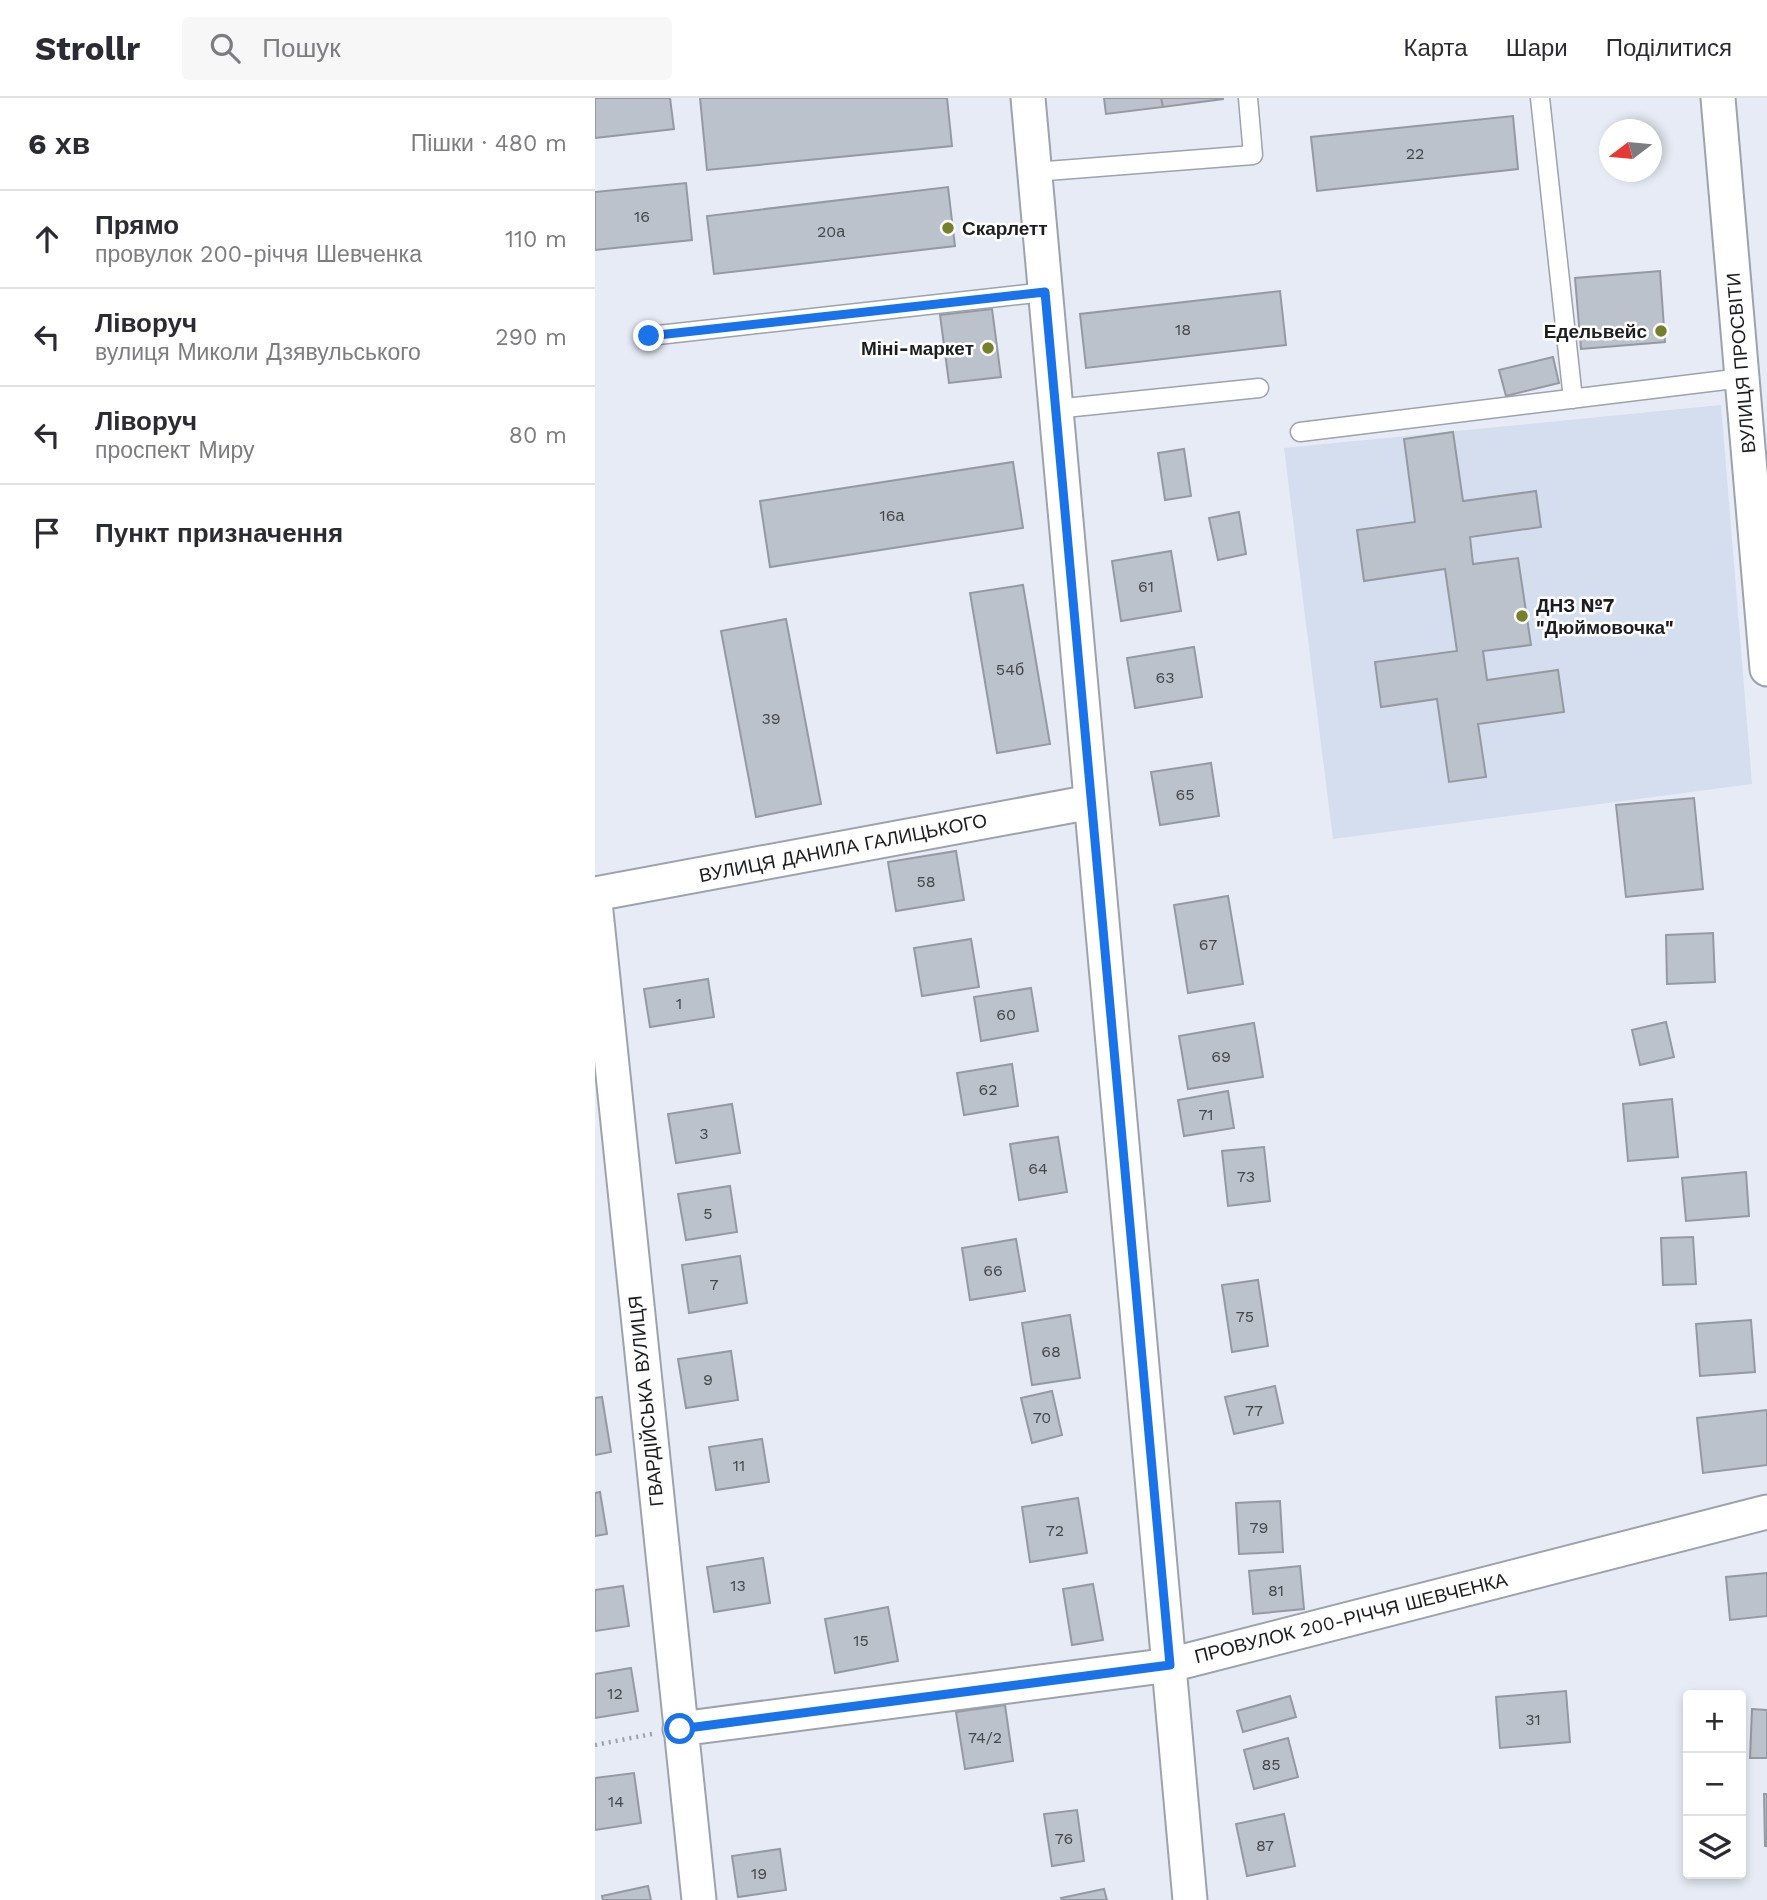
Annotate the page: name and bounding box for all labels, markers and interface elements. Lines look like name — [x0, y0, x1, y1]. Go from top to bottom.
search box — [182, 17, 672, 80]
text: Strollr — [35, 29, 140, 68]
icon: search — [206, 29, 244, 67]
text: Пошук — [262, 33, 341, 63]
text: Карта — [1403, 34, 1468, 62]
text: Шари — [1506, 34, 1568, 62]
text: Поділитися — [1606, 34, 1732, 62]
north arrow — [1599, 119, 1662, 182]
text: 6 хв — [28, 126, 90, 161]
text: Пішки · 480 m — [411, 130, 567, 157]
house number: 22 — [1406, 144, 1424, 163]
house number: 16 — [634, 207, 650, 226]
text: Прямо — [95, 210, 179, 240]
place label: Скарлетт — [962, 217, 1048, 240]
icon: ahead — [28, 220, 66, 258]
marker: Скарлетт — [940, 220, 956, 236]
house number: 20а — [817, 222, 845, 241]
text: 110 m — [505, 226, 567, 253]
text: провулок 200-річчя Шевченка — [95, 241, 422, 268]
street label: ВУЛИЦЯ ПРОСВІТИ — [1722, 272, 1760, 454]
text: Ліворуч — [95, 308, 197, 338]
icon: left — [28, 318, 66, 356]
route end — [633, 320, 664, 351]
house number: 18 — [1175, 320, 1191, 339]
place label: Едельвейс — [1544, 320, 1647, 343]
marker: Едельвейс — [1653, 323, 1669, 339]
text: 290 m — [495, 324, 567, 351]
place label: Міні-маркет — [861, 337, 974, 360]
text: вулиця Миколи Дзявульського — [95, 339, 421, 366]
marker: Міні-маркет — [980, 340, 996, 356]
text: Ліворуч — [95, 406, 197, 436]
icon: left — [28, 416, 66, 454]
text: 80 m — [509, 422, 567, 449]
text: проспект Миру — [95, 437, 255, 464]
house number: 16а — [880, 506, 905, 525]
icon: arrive — [28, 514, 66, 552]
text: Пункт призначення — [95, 518, 343, 548]
house number: 61 — [1138, 577, 1154, 596]
place label: ДНЗ №7 "Дюймовочка" — [1536, 594, 1674, 639]
marker: ДНЗ №7 "Дюймовочка" — [1514, 608, 1530, 624]
house number: 54б — [996, 660, 1024, 679]
house number: 63 — [1155, 668, 1175, 687]
house number: 39 — [761, 709, 781, 728]
house number: 65 — [1175, 785, 1195, 804]
street label: ВУЛИЦЯ ДАНИЛА ГАЛИЦЬКОГО — [697, 809, 989, 887]
house number: 58 — [916, 872, 936, 891]
house number: 67 — [1199, 935, 1217, 954]
house number: 1 — [676, 994, 682, 1013]
house number: 60 — [996, 1005, 1016, 1024]
house number: 69 — [1211, 1047, 1231, 1066]
house number: 62 — [978, 1080, 998, 1099]
house number: 71 — [1198, 1105, 1214, 1124]
house number: 3 — [699, 1124, 709, 1143]
house number: 64 — [1028, 1159, 1048, 1178]
house number: 73 — [1237, 1167, 1255, 1186]
house number: 5 — [703, 1204, 713, 1223]
house number: 66 — [983, 1261, 1003, 1280]
house number: 7 — [710, 1275, 719, 1294]
street label: ГВАРДІЙСЬКА ВУЛИЦЯ — [623, 1294, 669, 1508]
house number: 75 — [1236, 1307, 1254, 1326]
house number: 68 — [1041, 1342, 1061, 1361]
house number: 9 — [703, 1370, 713, 1389]
house number: 77 — [1245, 1401, 1263, 1420]
house number: 70 — [1033, 1408, 1051, 1427]
house number: 11 — [733, 1456, 745, 1475]
house number: 79 — [1250, 1518, 1268, 1537]
house number: 72 — [1046, 1521, 1064, 1540]
street label: ПРОВУЛОК 200-РІЧЧЯ ШЕВЧЕНКА — [1192, 1568, 1510, 1668]
house number: 13 — [730, 1576, 746, 1595]
house number: 81 — [1268, 1581, 1284, 1600]
house number: 15 — [853, 1631, 869, 1650]
house number: 12 — [607, 1684, 623, 1703]
map controls — [1683, 1690, 1746, 1879]
button: + — [1683, 1690, 1746, 1753]
house number: 31 — [1525, 1710, 1541, 1729]
route start — [664, 1713, 695, 1744]
house number: 74/2 — [968, 1728, 1002, 1747]
button: − — [1683, 1753, 1746, 1816]
house number: 85 — [1261, 1755, 1281, 1774]
house number: 14 — [608, 1792, 624, 1811]
button: layers — [1683, 1816, 1746, 1879]
house number: 76 — [1055, 1829, 1073, 1848]
house number: 87 — [1256, 1836, 1274, 1855]
house number: 19 — [751, 1864, 767, 1883]

